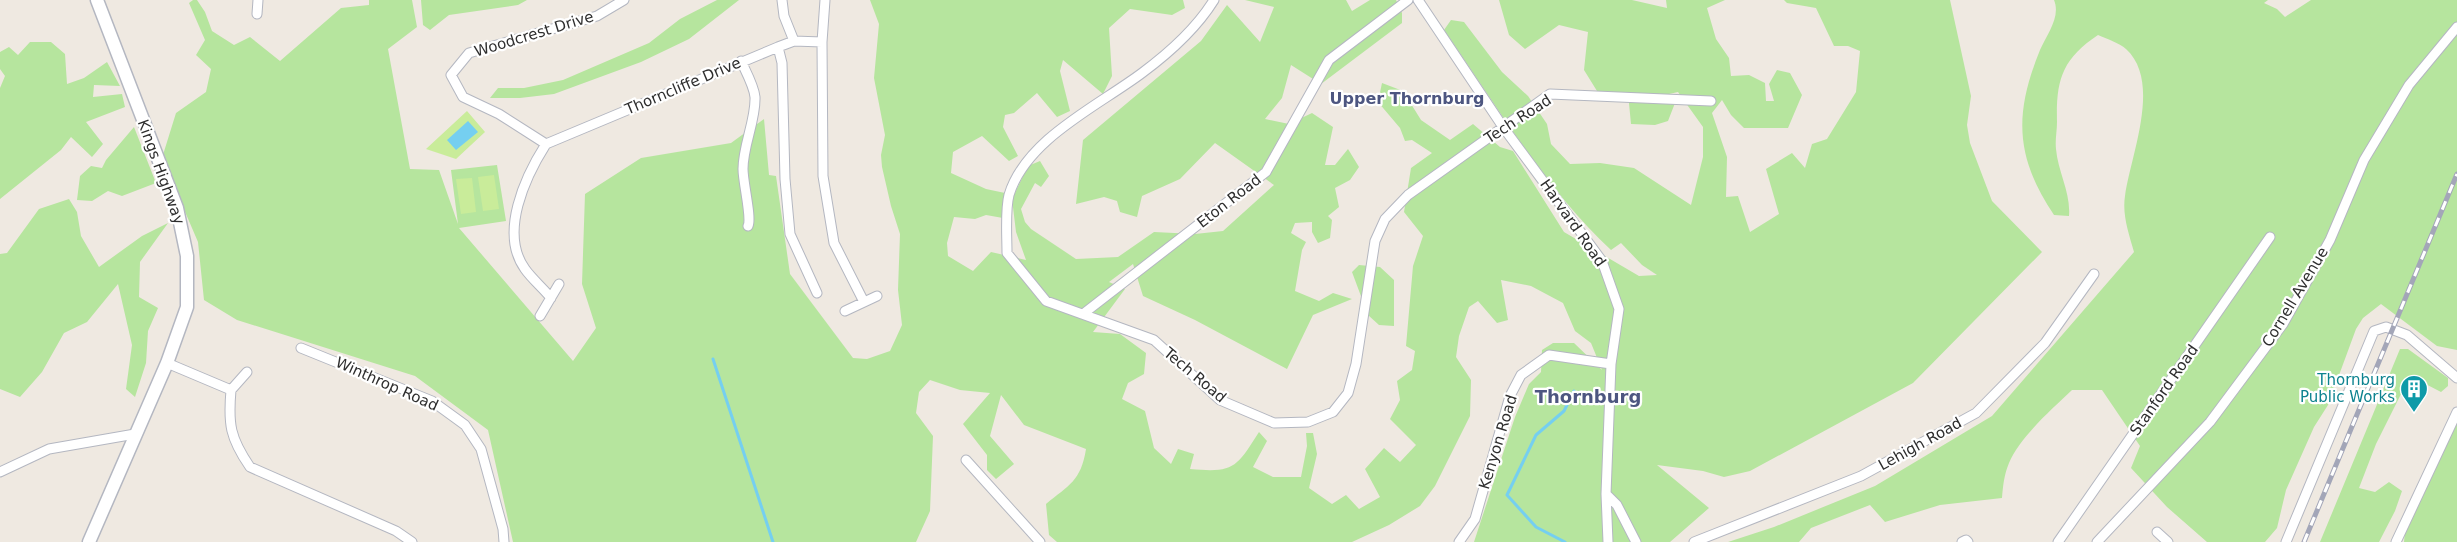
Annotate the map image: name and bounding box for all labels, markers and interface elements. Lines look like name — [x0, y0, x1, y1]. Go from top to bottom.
street label: Woodcrest Drive — [472, 7, 596, 61]
street label: Thorncliffe Drive — [621, 53, 744, 119]
district label: Upper Thornburg — [1330, 89, 1484, 108]
street label: Tech Road — [1480, 91, 1555, 148]
street label: Kings Highway — [134, 117, 188, 227]
street label: Eton Road — [1193, 170, 1265, 232]
street label: Harvard Road — [1536, 176, 1610, 270]
street label: Cornell Avenue — [2258, 244, 2332, 350]
street label: Stanford Road — [2126, 341, 2202, 439]
street label: Tech Road — [1159, 343, 1230, 406]
street label: Winthrop Road — [333, 353, 441, 415]
place label: Thornburg Public Works — [2300, 371, 2395, 406]
building icon: Thornburg Public Works — [2399, 374, 2429, 413]
district label: Thornburg — [1535, 386, 1641, 407]
street label: Kenyon Road — [1475, 393, 1521, 491]
street label: Lehigh Road — [1875, 414, 1965, 474]

